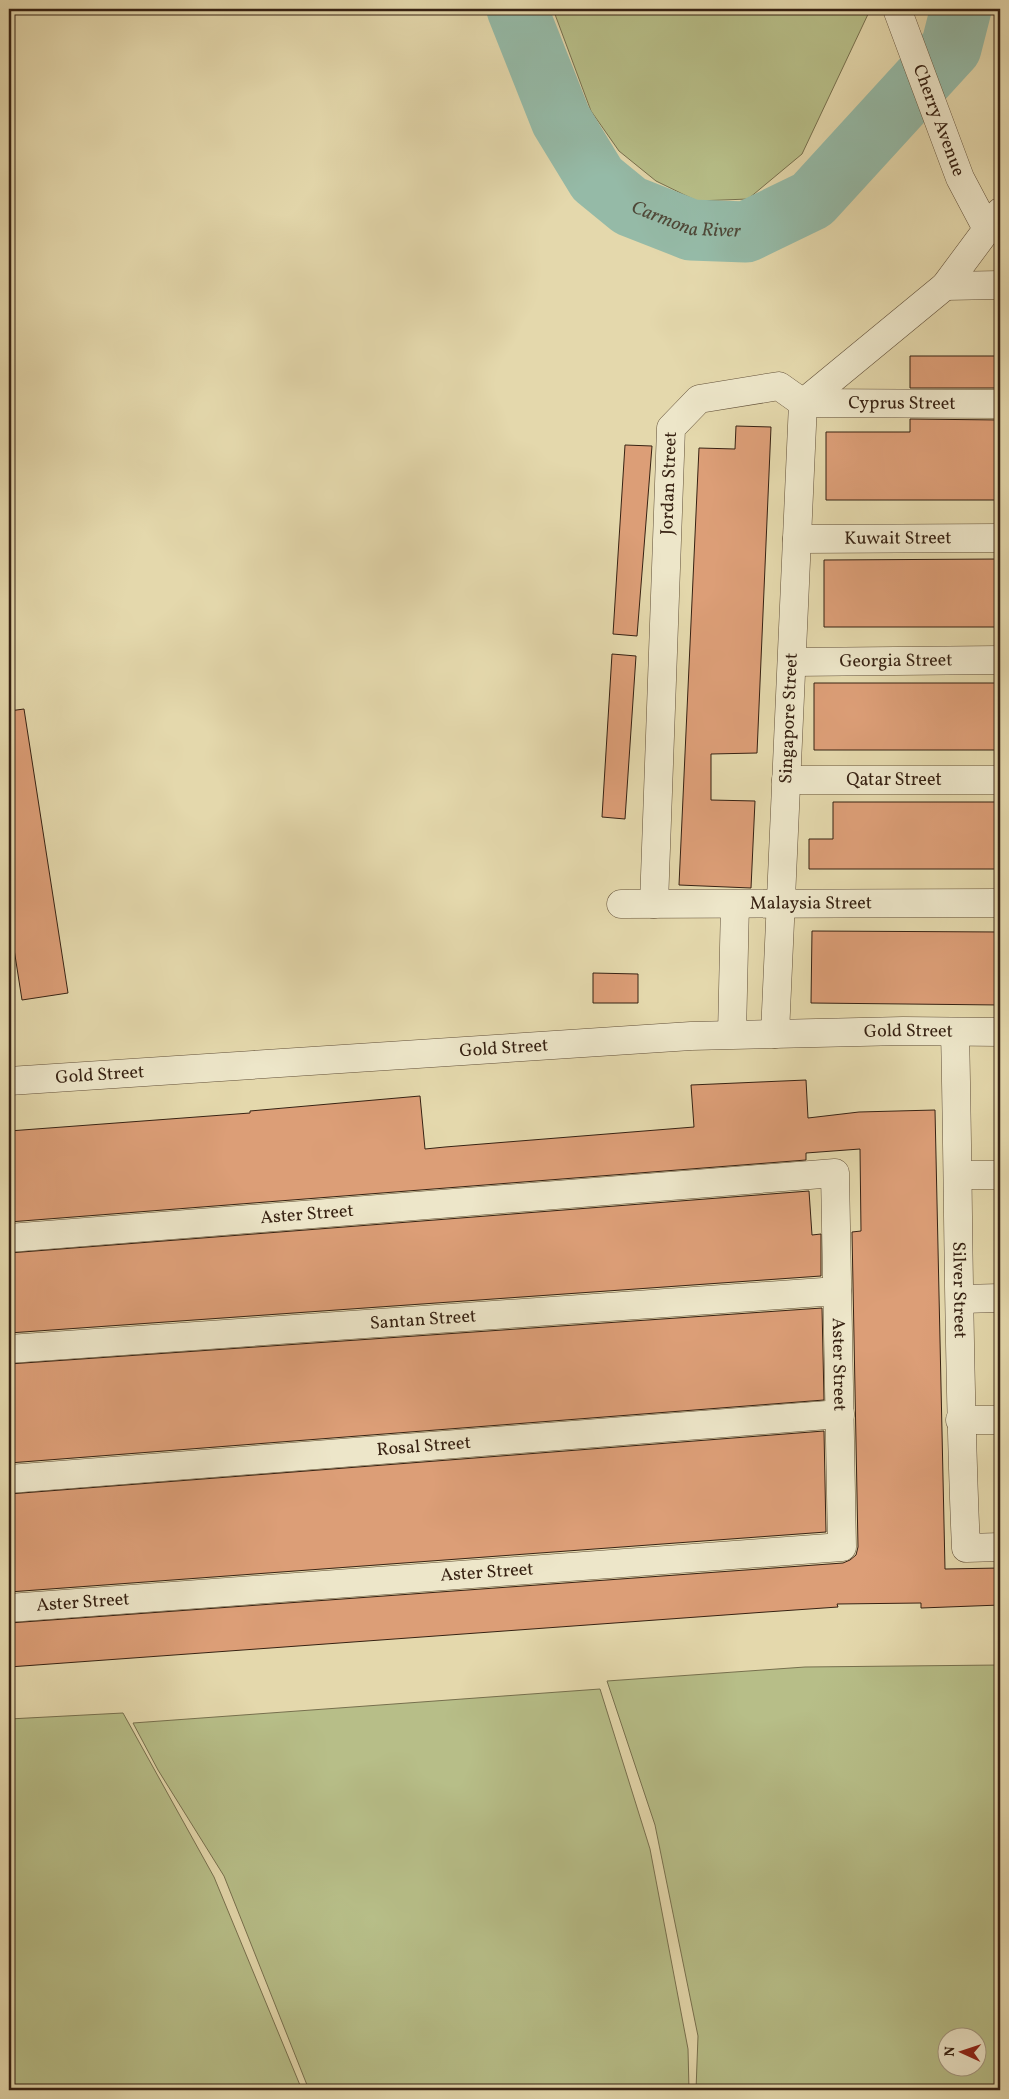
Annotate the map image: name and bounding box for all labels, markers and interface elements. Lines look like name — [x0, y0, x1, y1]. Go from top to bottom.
street label: Cherry Avenue — [906, 61, 971, 180]
water label: Carmona River — [627, 195, 742, 245]
street label: Cyprus Street — [848, 391, 956, 416]
street label: Jordan Street — [655, 431, 683, 536]
street label: Kuwait Street — [844, 526, 952, 551]
street label: Georgia Street — [839, 648, 953, 674]
street label: Singapore Street — [774, 652, 804, 784]
street label: Qatar Street — [846, 768, 942, 793]
street label: Malaysia Street — [750, 891, 872, 916]
street label: Gold Street — [864, 1018, 953, 1044]
street label: Gold Street — [459, 1033, 549, 1064]
street label: Gold Street — [55, 1060, 145, 1090]
street label: Aster Street — [259, 1198, 355, 1231]
street label: Silver Street — [946, 1241, 972, 1339]
street label: Santan Street — [369, 1304, 477, 1336]
street label: Aster Street — [825, 1317, 852, 1411]
street label: Rosal Street — [376, 1430, 472, 1463]
street label: Aster Street — [440, 1557, 534, 1589]
street label: Aster Street — [36, 1587, 130, 1619]
north arrow — [936, 2026, 986, 2076]
text: N — [941, 2046, 960, 2057]

